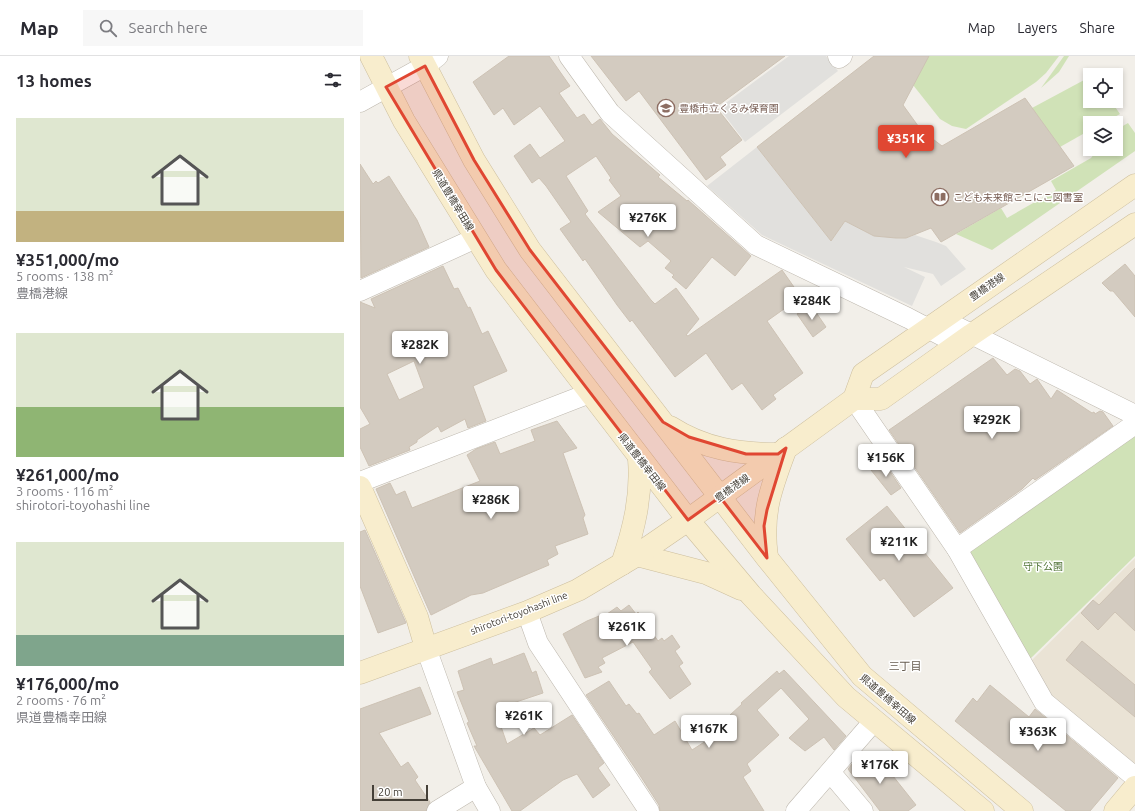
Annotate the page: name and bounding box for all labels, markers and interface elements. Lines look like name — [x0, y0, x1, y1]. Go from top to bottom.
search box — [83, 10, 363, 46]
text: Map — [20, 17, 59, 39]
icon: search — [97, 17, 119, 39]
text: Search here — [129, 19, 208, 36]
text: Map — [968, 20, 995, 36]
text: Layers — [1017, 20, 1057, 36]
text: Share — [1079, 20, 1115, 36]
map controls — [1083, 68, 1123, 156]
button: locate — [1083, 68, 1123, 108]
icon: filters — [322, 69, 344, 91]
text: 13 homes — [16, 71, 92, 90]
school or university icon: 豊橋市立くるみ保育園 — [656, 98, 676, 118]
place label: 豊橋市立くるみ保育園 — [679, 103, 779, 114]
button: layers — [1083, 116, 1123, 156]
pin: ¥351K — [878, 125, 934, 159]
text: ¥351K — [887, 131, 925, 145]
icon: home — [144, 144, 216, 216]
street label: 県道豊橋幸田線 — [430, 167, 476, 233]
library icon: こども未来館ここにこ図書室 — [930, 187, 950, 207]
place label: こども未来館ここにこ図書室 — [953, 192, 1083, 203]
pin: ¥276K — [620, 204, 676, 238]
text: ¥276K — [629, 210, 667, 224]
text: ¥351,000/mo — [16, 250, 119, 269]
text: 5 rooms · 138 m² — [16, 269, 113, 283]
street label: 豊橋港線 — [967, 271, 1007, 303]
text: 豊橋港線 — [16, 286, 68, 300]
pin: ¥284K — [784, 287, 840, 321]
text: ¥284K — [793, 293, 831, 307]
pin: ¥282K — [392, 331, 448, 365]
text: ¥282K — [401, 337, 439, 351]
icon: home — [144, 359, 216, 431]
pin: ¥292K — [964, 406, 1020, 440]
text: ¥292K — [973, 412, 1011, 426]
street label: 県道豊橋幸田線 — [616, 431, 668, 493]
pin: ¥156K — [858, 444, 914, 478]
text: ¥156K — [867, 450, 905, 464]
text: ¥261,000/mo — [16, 465, 119, 484]
street label: 豊橋港線 — [713, 472, 751, 504]
text: 3 rooms · 116 m² — [16, 484, 113, 498]
pin: ¥286K — [463, 486, 519, 520]
text: ¥286K — [472, 492, 510, 506]
text: shirotori-toyohashi line — [16, 498, 150, 512]
pin: ¥211K — [871, 528, 927, 562]
text: ¥211K — [880, 534, 918, 548]
park label: 守下公園 — [1023, 561, 1063, 572]
icon: home — [144, 568, 216, 640]
street label: shirotori-toyohashi line — [469, 589, 569, 637]
pin: ¥261K — [599, 613, 655, 647]
text: ¥261K — [608, 619, 646, 633]
district label: 三丁目 — [889, 660, 922, 672]
street label: 県道豊橋幸田線 — [858, 672, 918, 726]
text: ¥176,000/mo — [16, 674, 119, 693]
text: 2 rooms · 76 m² — [16, 693, 106, 707]
pin: ¥261K — [496, 702, 552, 736]
text: ¥261K — [505, 708, 543, 722]
text: 県道豊橋幸田線 — [16, 710, 107, 724]
pin: ¥167K — [681, 715, 737, 749]
pin: ¥363K — [1010, 718, 1066, 752]
text: ¥167K — [690, 721, 728, 735]
text: ¥363K — [1019, 724, 1057, 738]
pin: ¥176K — [852, 751, 908, 785]
text: ¥176K — [861, 757, 899, 771]
scale bar — [372, 783, 428, 802]
text: 20 m — [378, 786, 402, 798]

